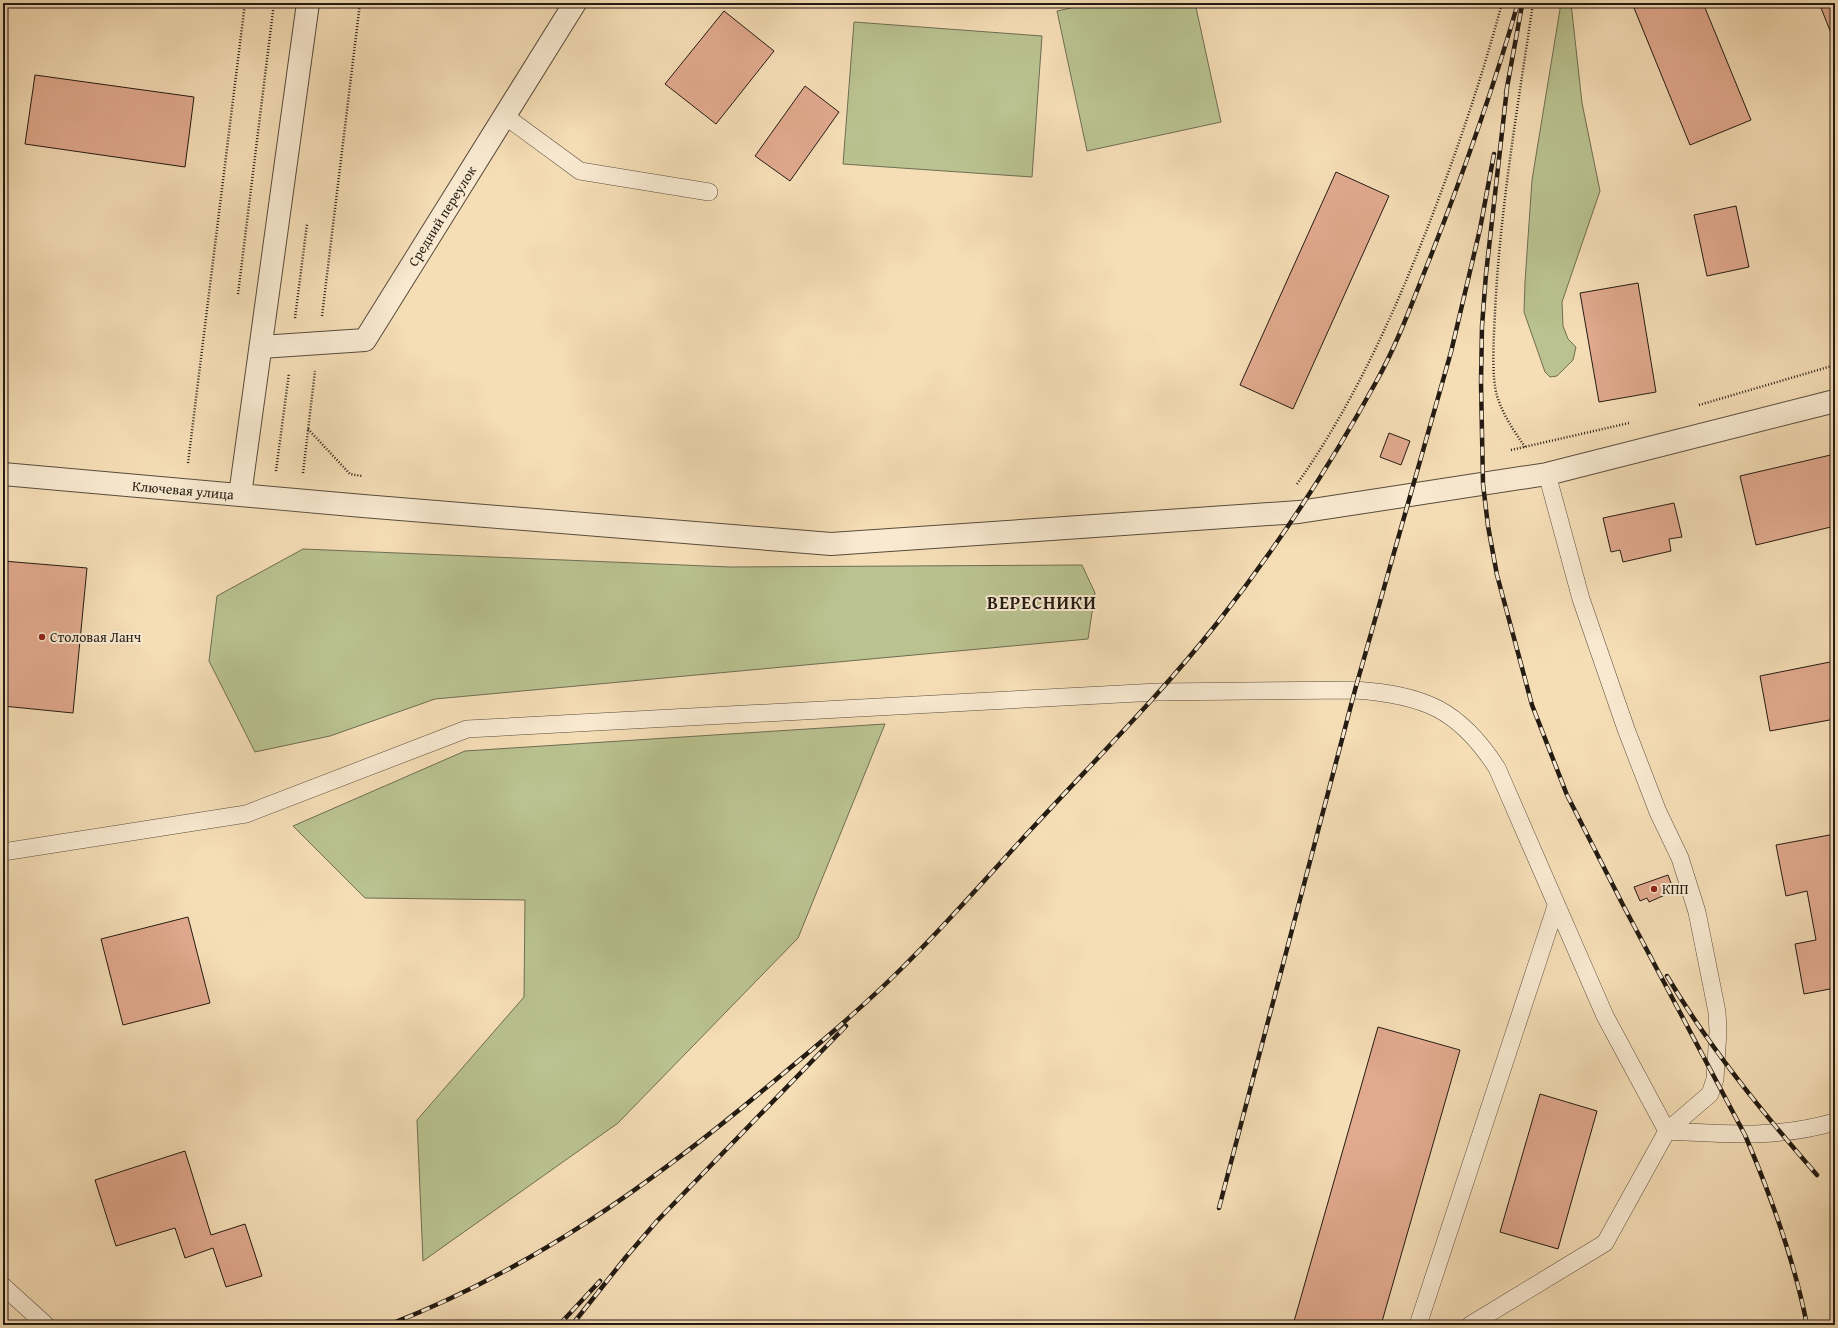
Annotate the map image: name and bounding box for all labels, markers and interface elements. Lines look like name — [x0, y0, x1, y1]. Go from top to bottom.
street label: Средний переулок — [403, 161, 481, 270]
street label: Ключевая улица — [131, 476, 235, 504]
district label: ВЕРЕСНИКИ — [987, 589, 1097, 616]
place label: Столовая Ланч — [50, 627, 142, 647]
marker: Столовая Ланч — [37, 632, 47, 642]
place label: КПП — [1662, 879, 1689, 899]
marker: КПП — [1649, 884, 1659, 894]

